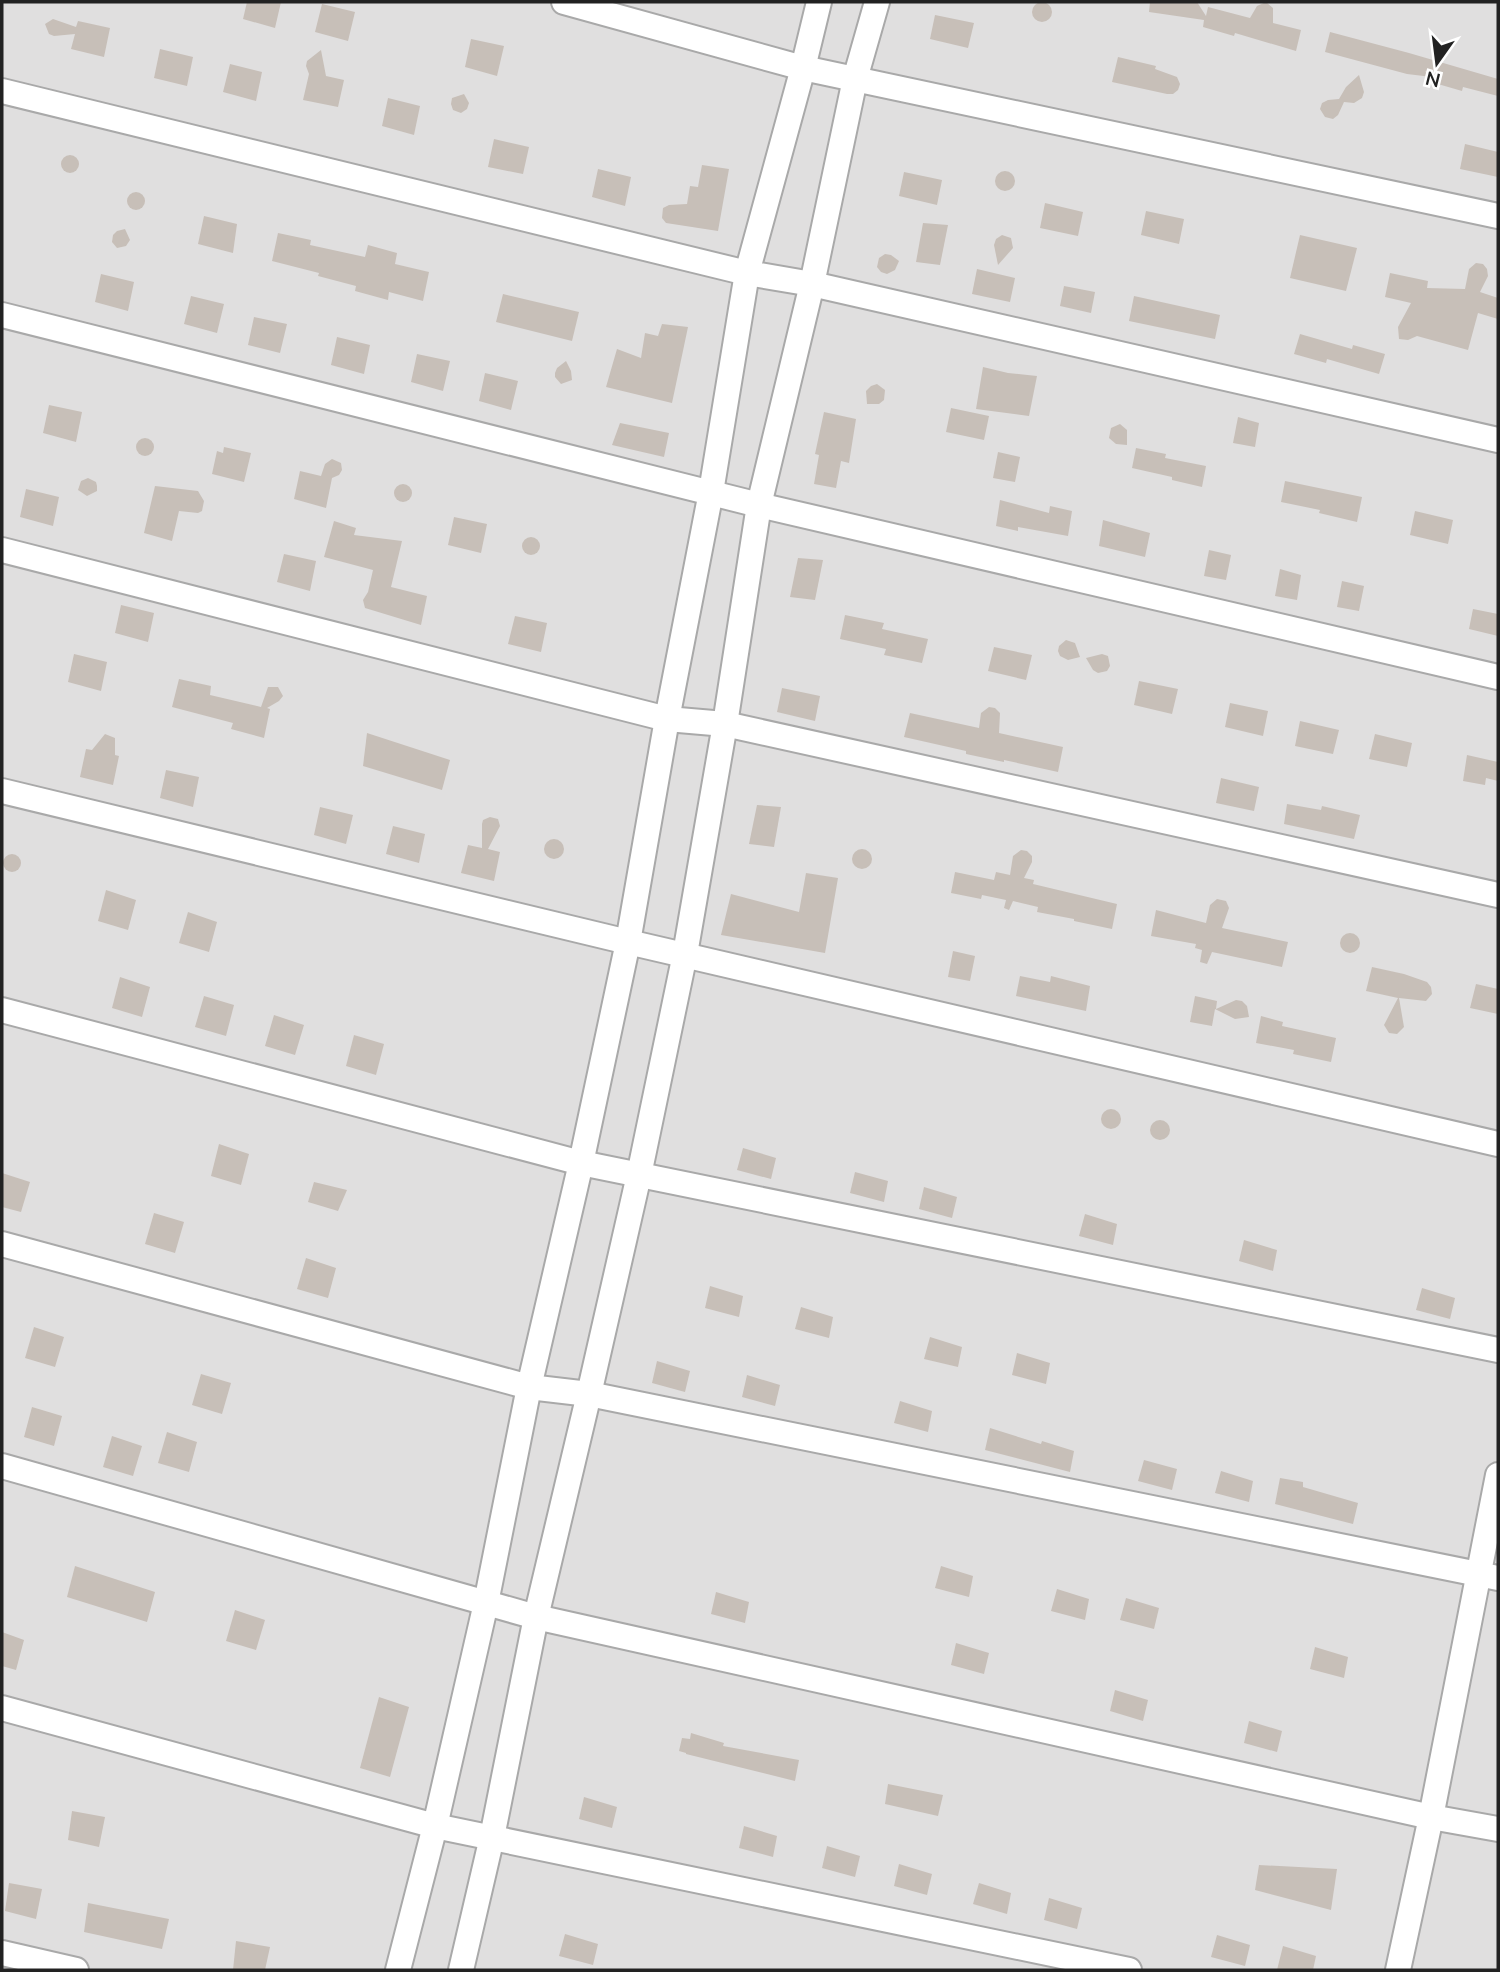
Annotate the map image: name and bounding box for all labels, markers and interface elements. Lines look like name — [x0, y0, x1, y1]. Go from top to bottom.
north arrow — [1402, 28, 1472, 98]
text: N — [1423, 66, 1443, 93]

